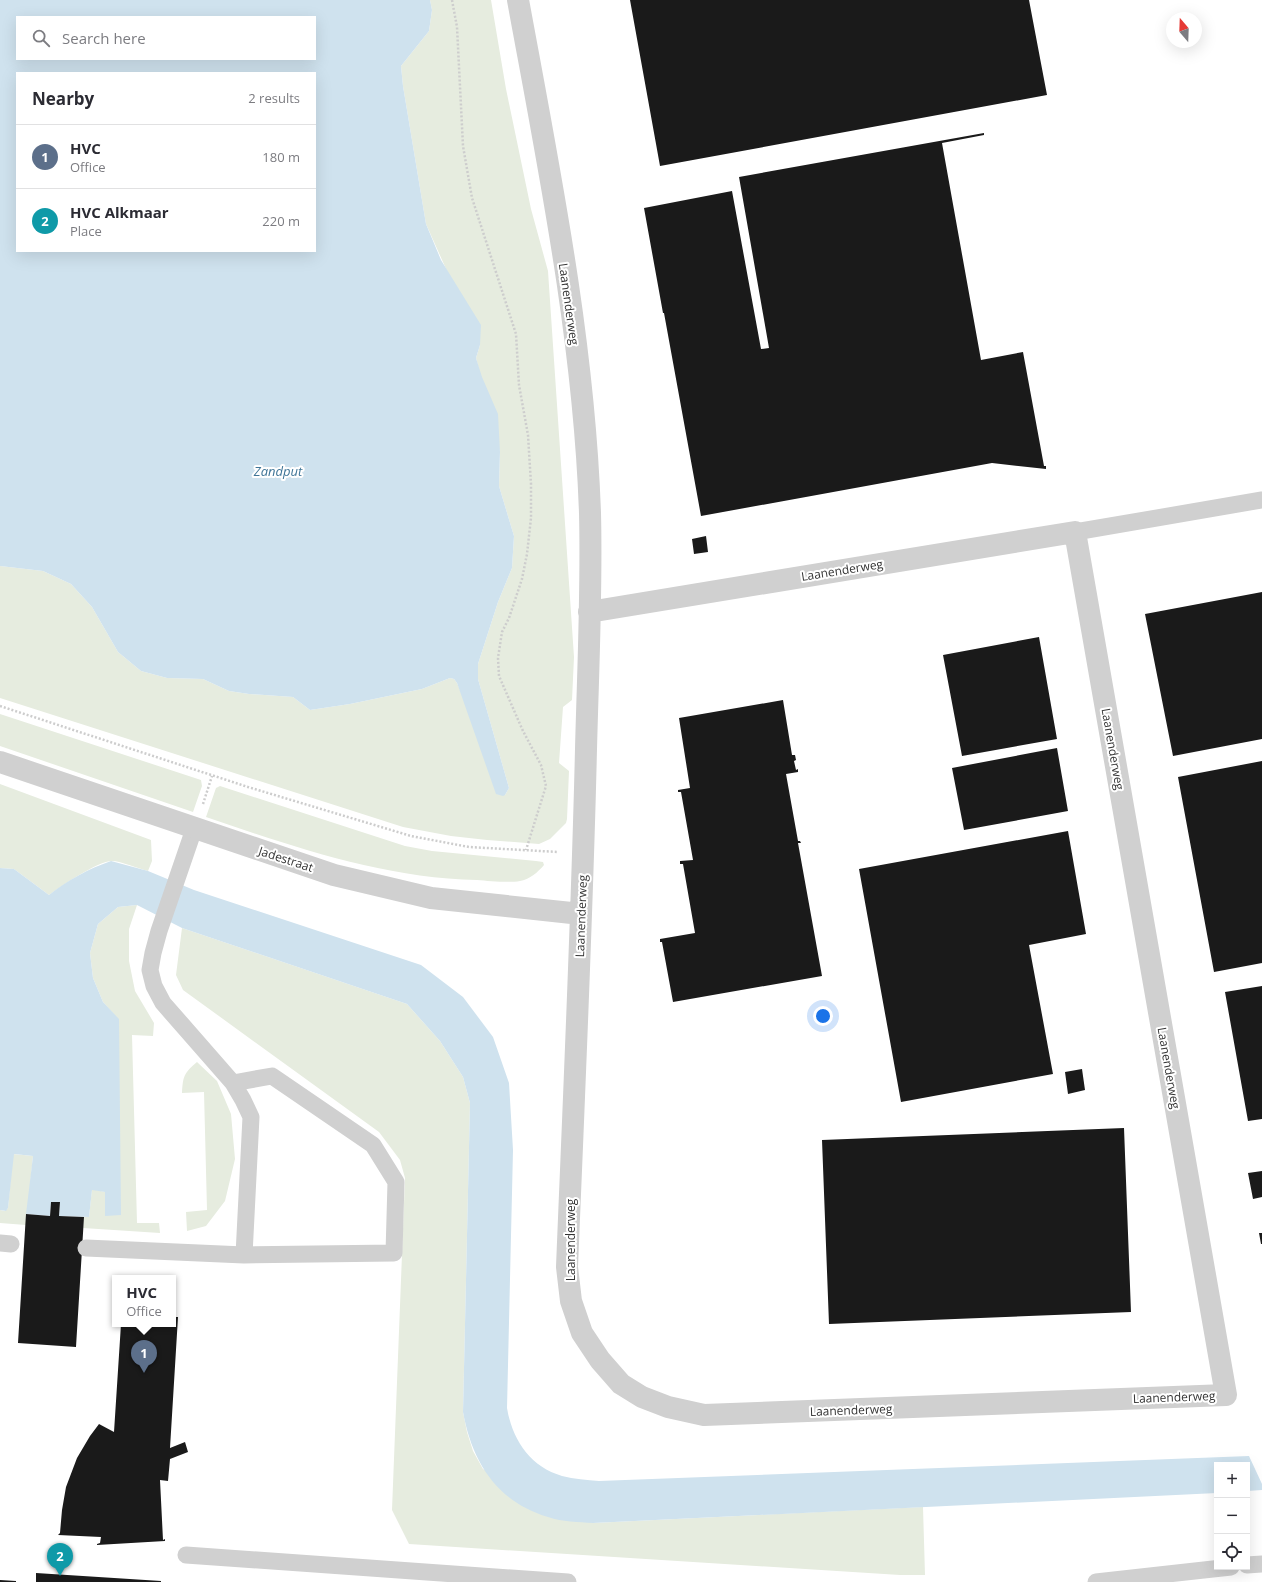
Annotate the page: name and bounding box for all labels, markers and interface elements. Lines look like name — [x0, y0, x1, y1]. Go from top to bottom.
north arrow — [1166, 12, 1202, 48]
search box — [16, 16, 316, 60]
icon: search — [30, 27, 52, 49]
text: Search here — [62, 28, 146, 48]
text: Nearby — [32, 87, 94, 110]
text: 2 results — [248, 89, 300, 107]
text: HVC — [70, 138, 101, 158]
text: 1 — [41, 148, 49, 166]
text: 180 m — [262, 148, 300, 166]
text: Office — [70, 158, 106, 176]
text: HVC Alkmaar — [70, 202, 169, 222]
text: 2 — [41, 212, 49, 230]
text: 220 m — [262, 212, 300, 230]
text: Place — [70, 222, 102, 240]
street label: Laanenderweg — [555, 262, 583, 347]
water label: Zandput — [253, 462, 303, 480]
street label: Laanenderweg — [800, 555, 885, 585]
street label: Laanenderweg — [1097, 707, 1129, 792]
street label: Jadestraat — [256, 842, 315, 876]
street label: Laanenderweg — [571, 874, 591, 958]
your location — [813, 1006, 833, 1026]
street label: Laanenderweg — [1153, 1026, 1185, 1111]
street label: Laanenderweg — [562, 1198, 579, 1281]
popup — [112, 1275, 176, 1327]
text: HVC — [126, 1282, 157, 1302]
text: Office — [126, 1302, 162, 1320]
pin: 1 — [131, 1340, 157, 1373]
street label: Laanenderweg — [1132, 1387, 1216, 1407]
street label: Laanenderweg — [809, 1400, 893, 1420]
map controls — [1214, 1462, 1250, 1570]
button: + — [1214, 1462, 1250, 1498]
button: − — [1214, 1498, 1250, 1534]
button: locate — [1214, 1534, 1250, 1570]
pin: 2 — [47, 1543, 73, 1576]

